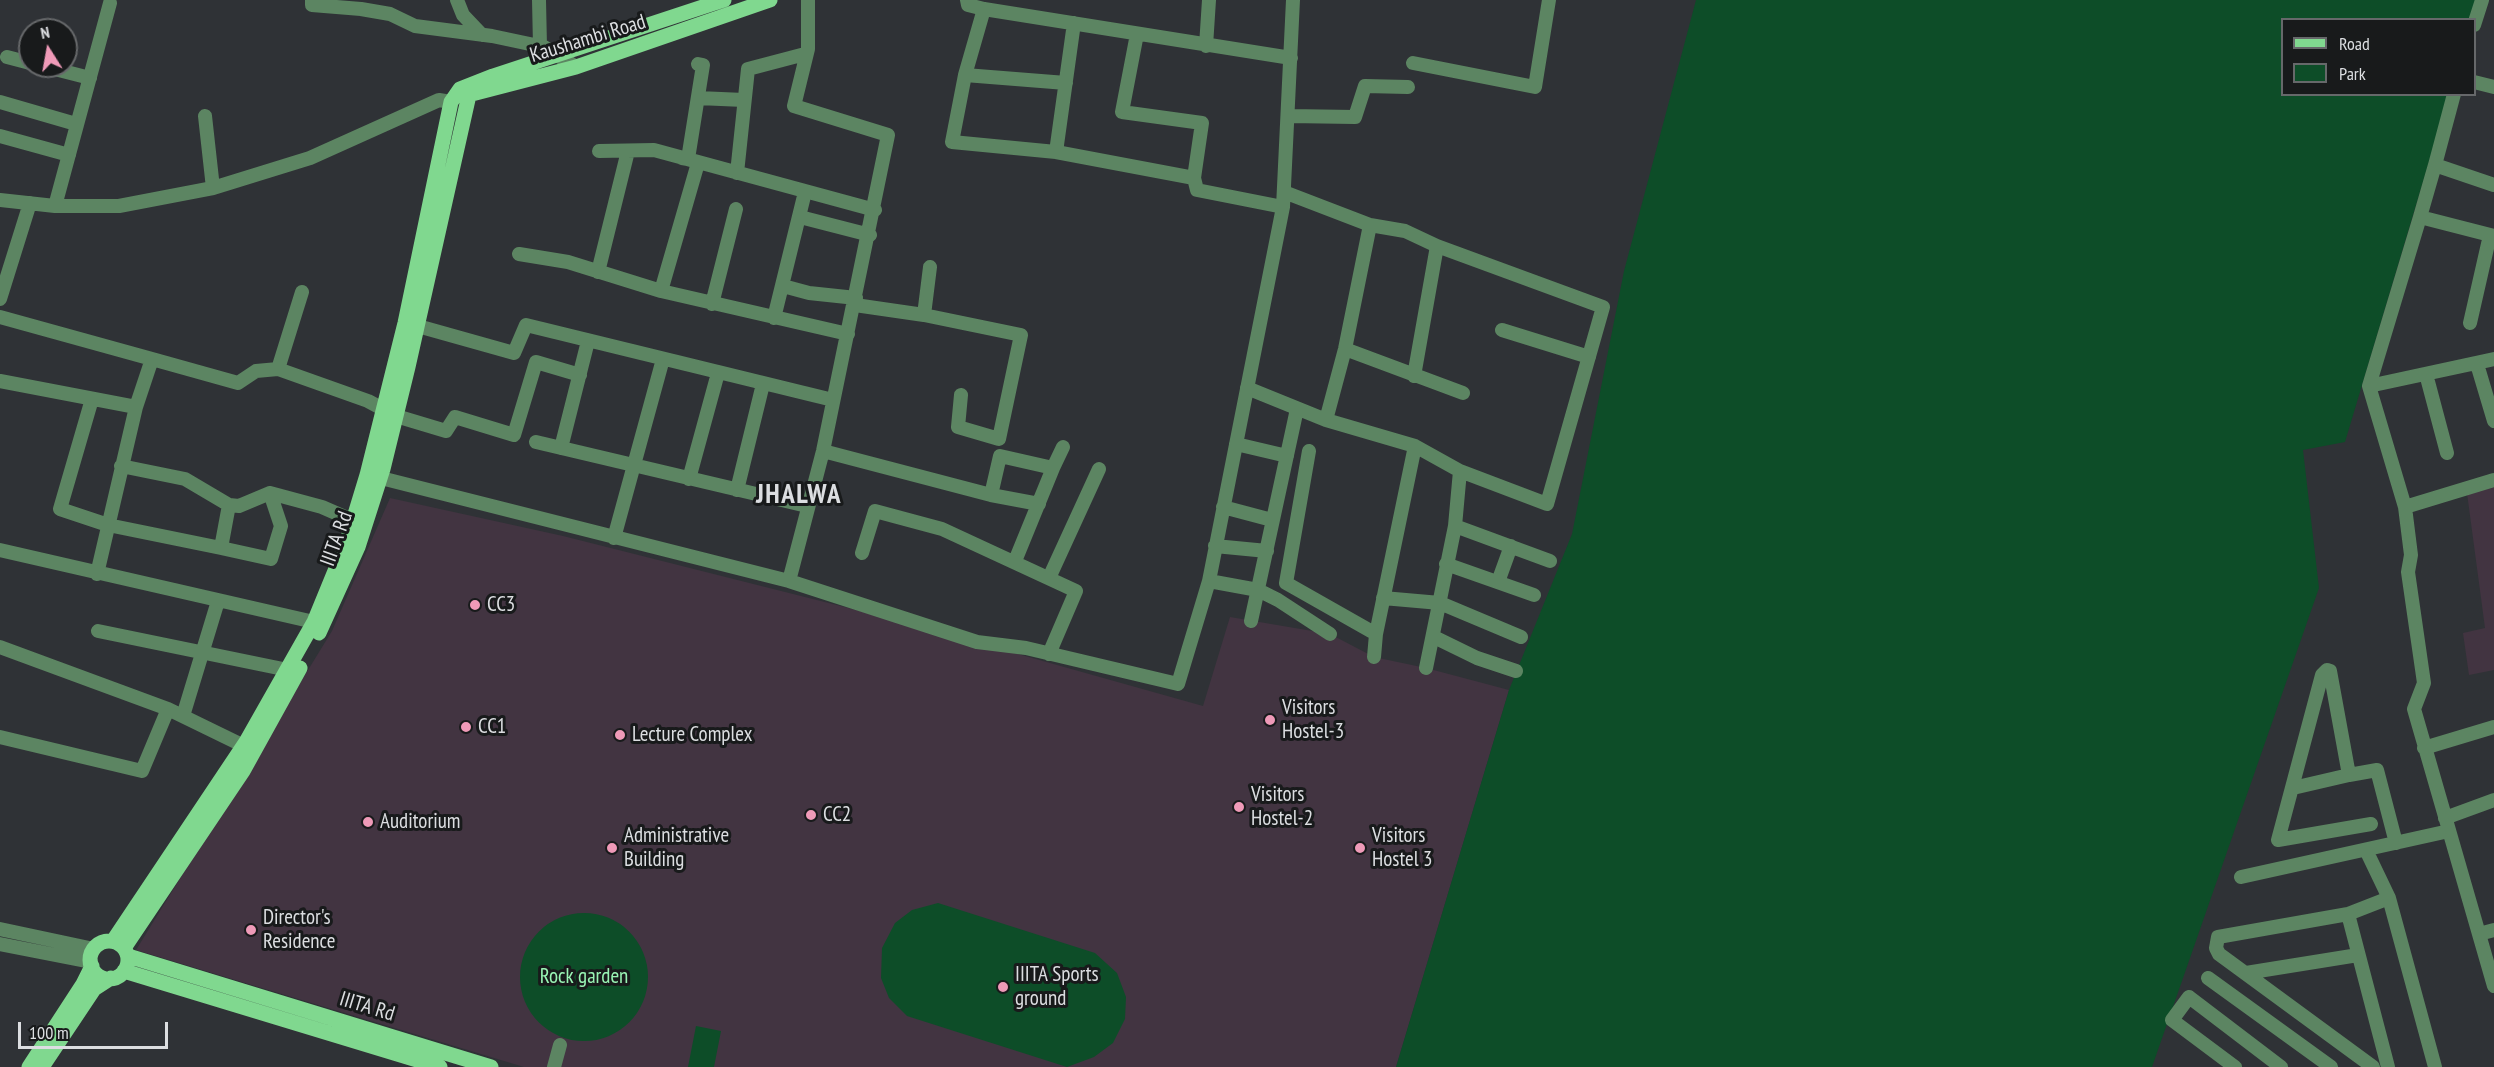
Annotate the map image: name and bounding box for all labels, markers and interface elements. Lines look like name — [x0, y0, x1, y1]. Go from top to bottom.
street label: Kaushambi Road — [527, 9, 649, 69]
north arrow — [18, 18, 78, 78]
legend — [2281, 18, 2476, 96]
text: N — [39, 22, 51, 43]
text: Road — [2339, 32, 2370, 55]
text: Park — [2339, 62, 2366, 85]
district label: JHALWA — [756, 479, 842, 511]
street label: IIITA Rd — [316, 508, 358, 570]
place label: CC3 — [487, 592, 515, 618]
marker: CC3 — [468, 598, 482, 612]
place label: Visitors Hostel-3 — [1282, 695, 1344, 745]
marker: Visitors Hostel-3 — [1263, 713, 1277, 727]
place label: CC1 — [478, 714, 506, 740]
marker: CC1 — [459, 720, 473, 734]
place label: Lecture Complex — [632, 722, 752, 748]
marker: Lecture Complex — [613, 728, 627, 742]
place label: Visitors Hostel-2 — [1251, 782, 1313, 832]
marker: Visitors Hostel-2 — [1232, 800, 1246, 814]
place label: CC2 — [823, 802, 851, 828]
marker: CC2 — [804, 808, 818, 822]
place label: Auditorium — [380, 809, 460, 835]
marker: Auditorium — [361, 815, 375, 829]
place label: Administrative Building — [624, 823, 729, 873]
place label: Visitors Hostel 3 — [1372, 823, 1433, 873]
marker: Administrative Building — [605, 841, 619, 855]
marker: Visitors Hostel 3 — [1353, 841, 1367, 855]
place label: Director's Residence — [263, 905, 335, 955]
marker: Director's Residence — [244, 923, 258, 937]
place label: IIITA Sports ground — [1015, 962, 1099, 1012]
park label: Rock garden — [540, 964, 628, 990]
marker: IIITA Sports ground — [996, 980, 1010, 994]
street label: IIITA Rd — [336, 987, 398, 1027]
scale bar — [21, 1010, 171, 1048]
text: 100 m — [29, 1021, 69, 1044]

